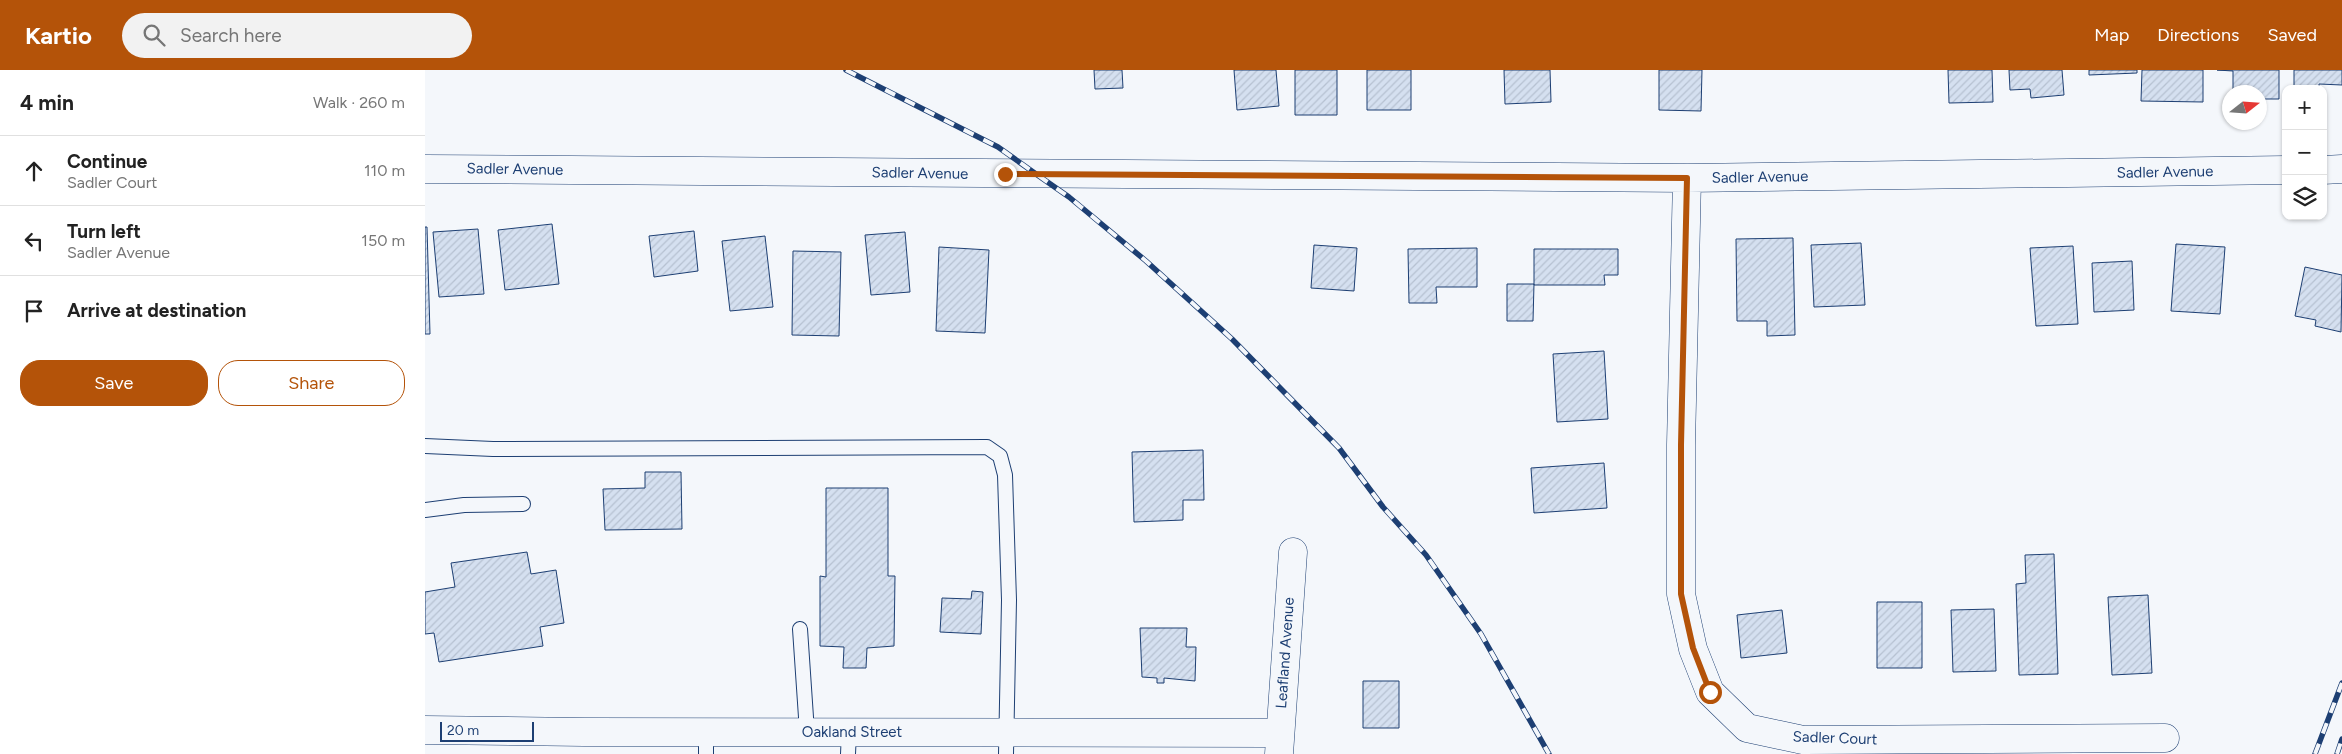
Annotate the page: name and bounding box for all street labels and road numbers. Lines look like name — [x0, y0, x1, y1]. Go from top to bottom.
street label: Sadler Avenue — [467, 159, 563, 179]
street label: Sadler Avenue — [2117, 162, 2213, 182]
street label: Sadler Avenue — [872, 163, 968, 183]
street label: Sadler Avenue — [1712, 167, 1808, 187]
street label: Leafland Avenue — [1272, 597, 1298, 709]
street label: Oakland Street — [802, 723, 903, 741]
street label: Sadler Court — [1792, 728, 1878, 748]

